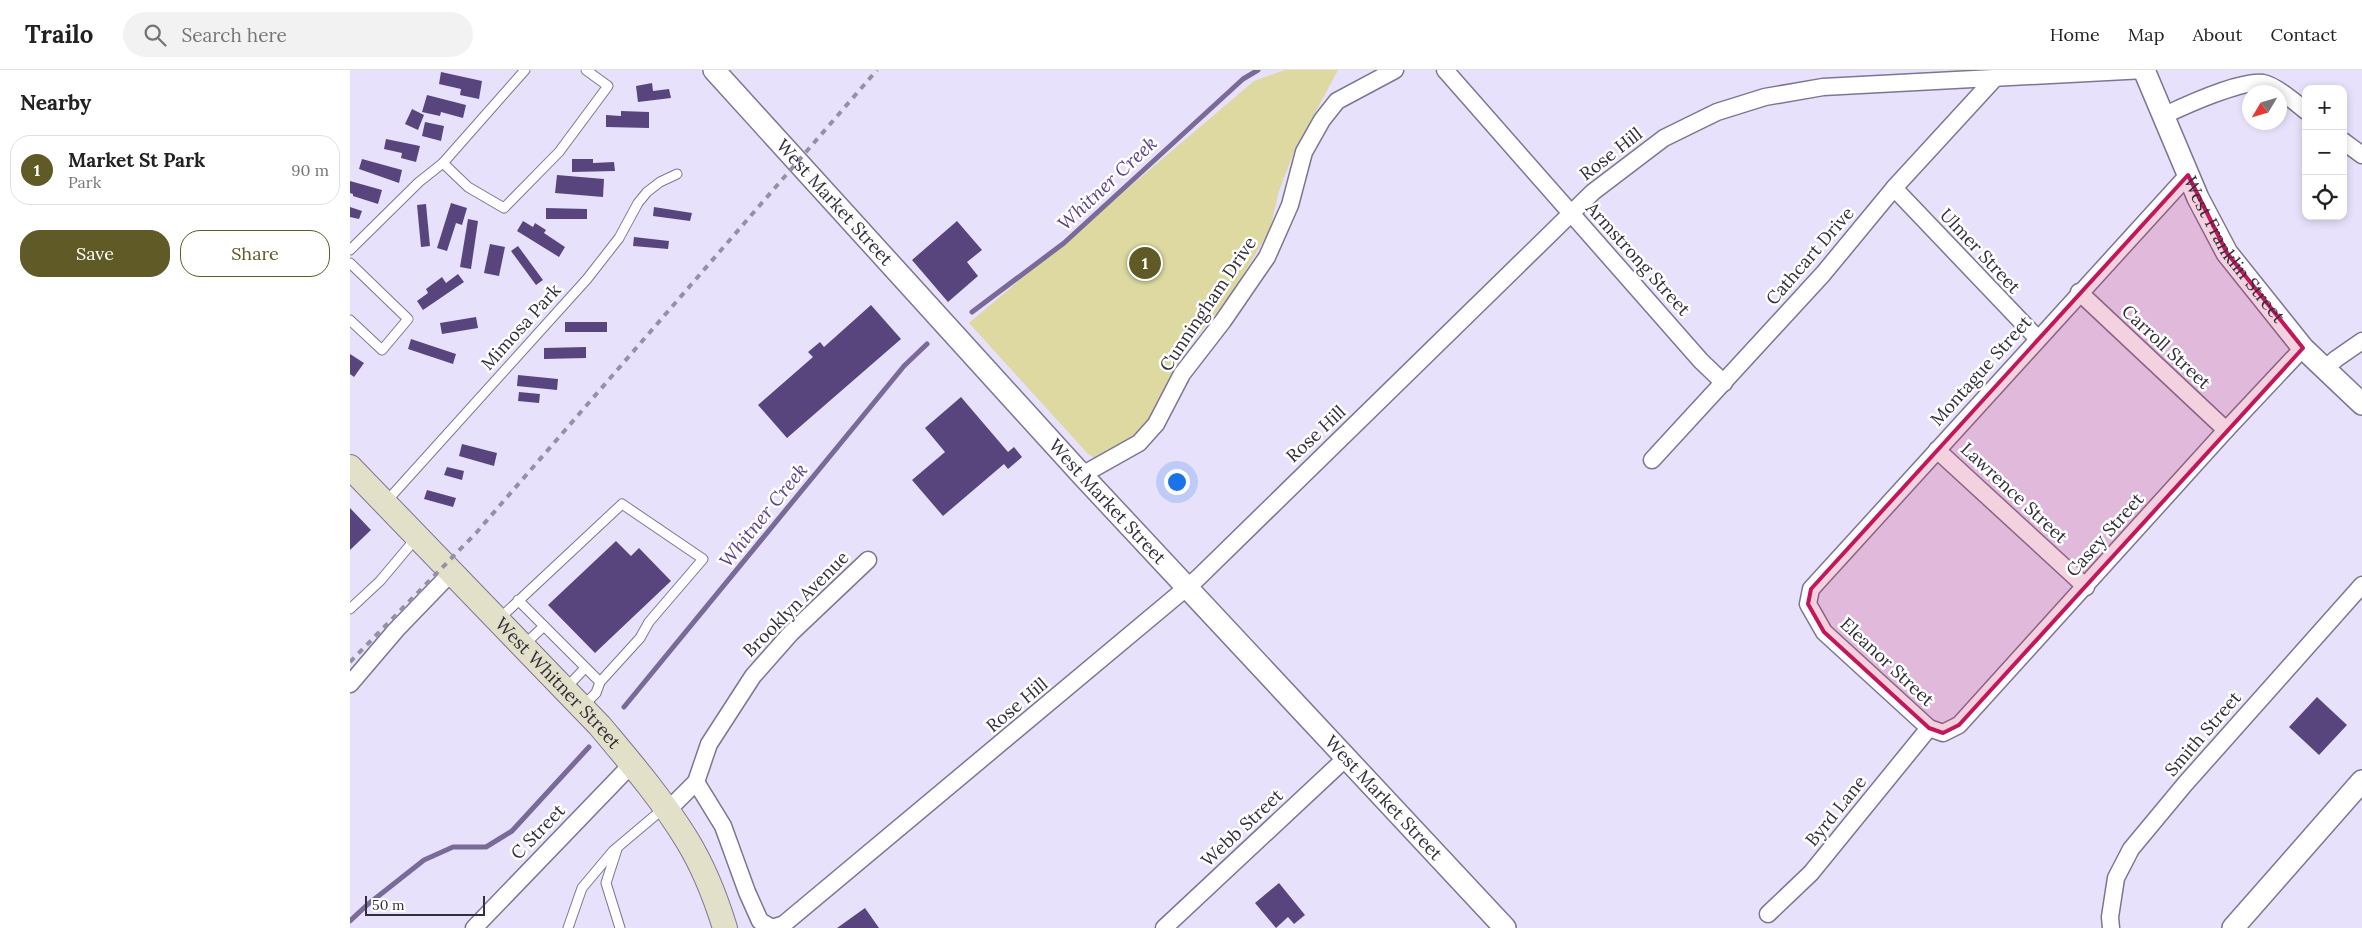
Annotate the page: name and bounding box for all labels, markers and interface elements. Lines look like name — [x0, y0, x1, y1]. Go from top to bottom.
search box — [123, 12, 473, 57]
text: Trailo — [25, 19, 93, 50]
icon: search — [141, 21, 169, 49]
text: Search here — [181, 23, 287, 47]
text: Home — [2050, 23, 2100, 46]
text: Map — [2128, 23, 2164, 46]
text: About — [2192, 23, 2242, 46]
text: Contact — [2270, 23, 2337, 46]
north arrow — [2242, 85, 2287, 130]
map controls — [2302, 85, 2347, 220]
button: + — [2302, 85, 2347, 130]
text: Nearby — [20, 89, 91, 116]
street label: Rose Hill — [1575, 122, 1647, 185]
button: − — [2302, 130, 2347, 175]
water label: Whitner Creek — [1052, 131, 1162, 235]
street label: West Market Street — [772, 134, 898, 270]
text: Market St Park — [68, 148, 205, 172]
text: 1 — [34, 160, 40, 180]
text: 90 m — [291, 160, 329, 180]
text: Park — [68, 172, 101, 192]
street label: West Franklin Street — [2179, 173, 2290, 327]
button: locate — [2302, 175, 2347, 220]
street label: Armstrong Street — [1581, 196, 1696, 320]
street label: Cathcart Drive — [1761, 202, 1859, 310]
street label: Ulmer Street — [1935, 203, 2026, 298]
button: Save — [20, 230, 170, 277]
button: Share — [180, 230, 330, 277]
street label: Cunningham Drive — [1154, 232, 1261, 375]
pin: 1 — [1129, 244, 1161, 282]
street label: Mimosa Park — [476, 279, 566, 375]
street label: Carroll Street — [2117, 300, 2216, 394]
street label: Montague Street — [1925, 311, 2036, 430]
street label: Rose Hill — [1281, 400, 1350, 467]
street label: West Market Street — [1044, 434, 1171, 569]
street label: Lawrence Street — [1956, 437, 2073, 548]
water label: Whitner Creek — [714, 458, 812, 572]
your location — [1164, 469, 1190, 495]
street label: Casey Street — [2061, 488, 2148, 581]
street label: Brooklyn Avenue — [738, 546, 854, 661]
street label: West Whitner Street — [490, 612, 626, 753]
street label: Eleanor Street — [1836, 612, 1939, 711]
street label: Rose Hill — [981, 672, 1052, 737]
street label: Smith Street — [2159, 686, 2246, 781]
street label: West Market Street — [1320, 730, 1448, 865]
street label: Byrd Lane — [1800, 770, 1871, 851]
street label: Webb Street — [1196, 784, 1287, 871]
street label: C Street — [506, 799, 570, 864]
scale bar — [365, 893, 485, 916]
text: 50 m — [372, 896, 405, 914]

